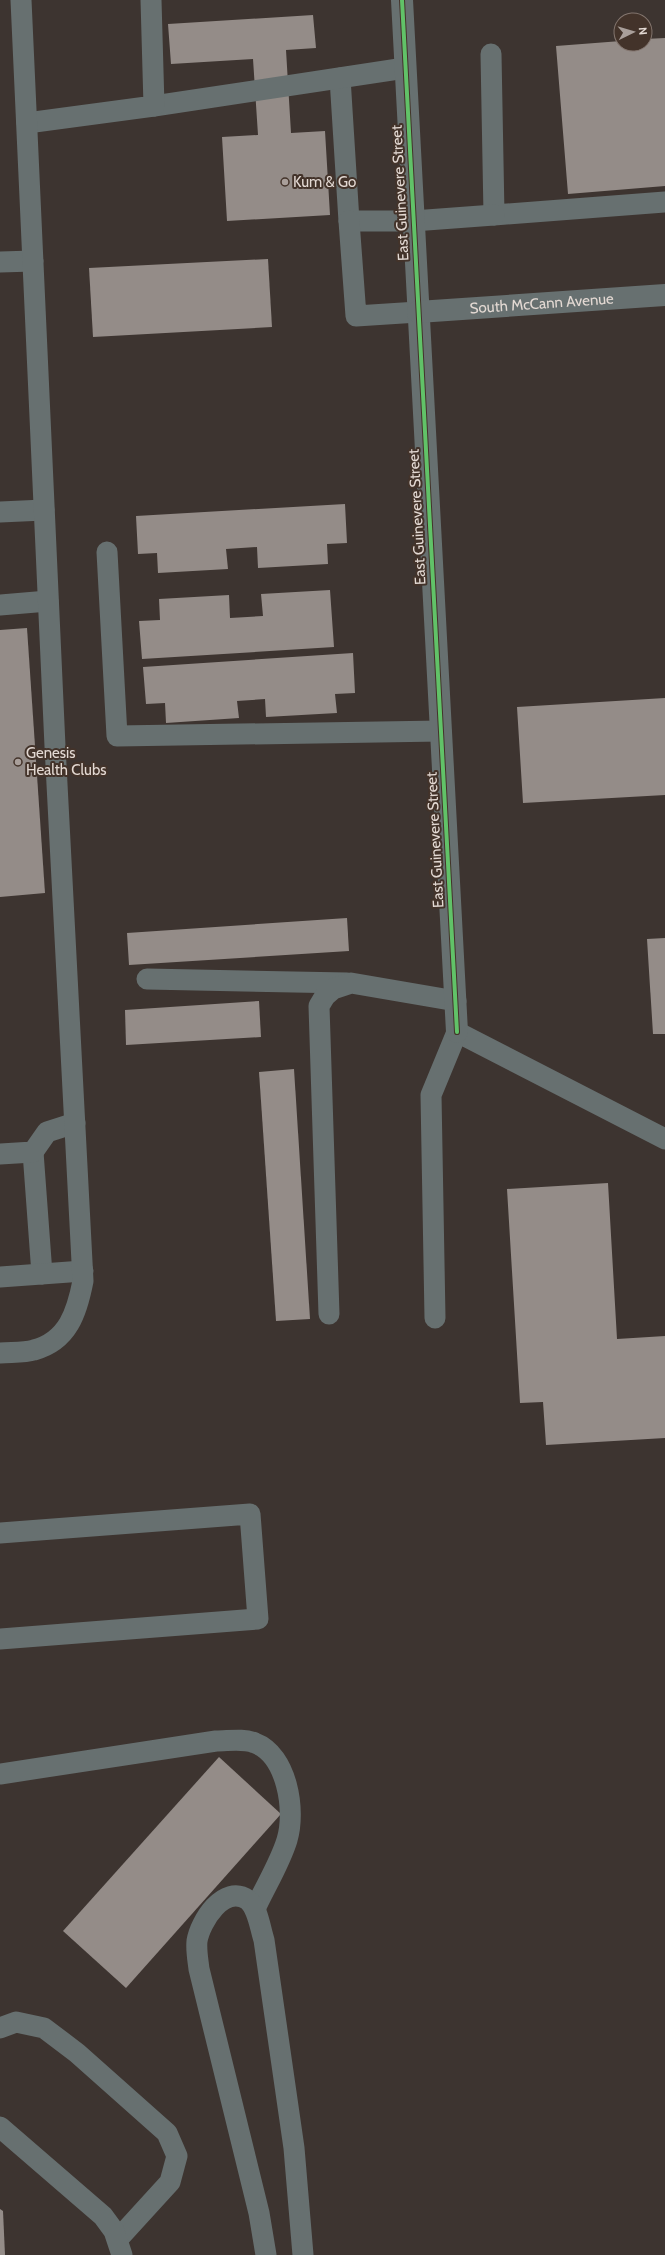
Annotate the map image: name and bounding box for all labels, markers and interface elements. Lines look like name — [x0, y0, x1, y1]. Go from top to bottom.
north arrow — [613, 12, 653, 52]
text: N — [636, 27, 650, 36]
street label: East Guinevere Street — [387, 124, 413, 262]
place label: Kum & Go — [293, 173, 356, 191]
marker: Kum & Go — [280, 177, 290, 187]
street label: South McCann Avenue — [469, 290, 615, 317]
street label: East Guinevere Street — [404, 448, 430, 586]
place label: Genesis Health Clubs — [26, 744, 106, 779]
marker: Genesis Health Clubs — [13, 757, 23, 767]
street label: East Guinevere Street — [422, 771, 448, 909]

